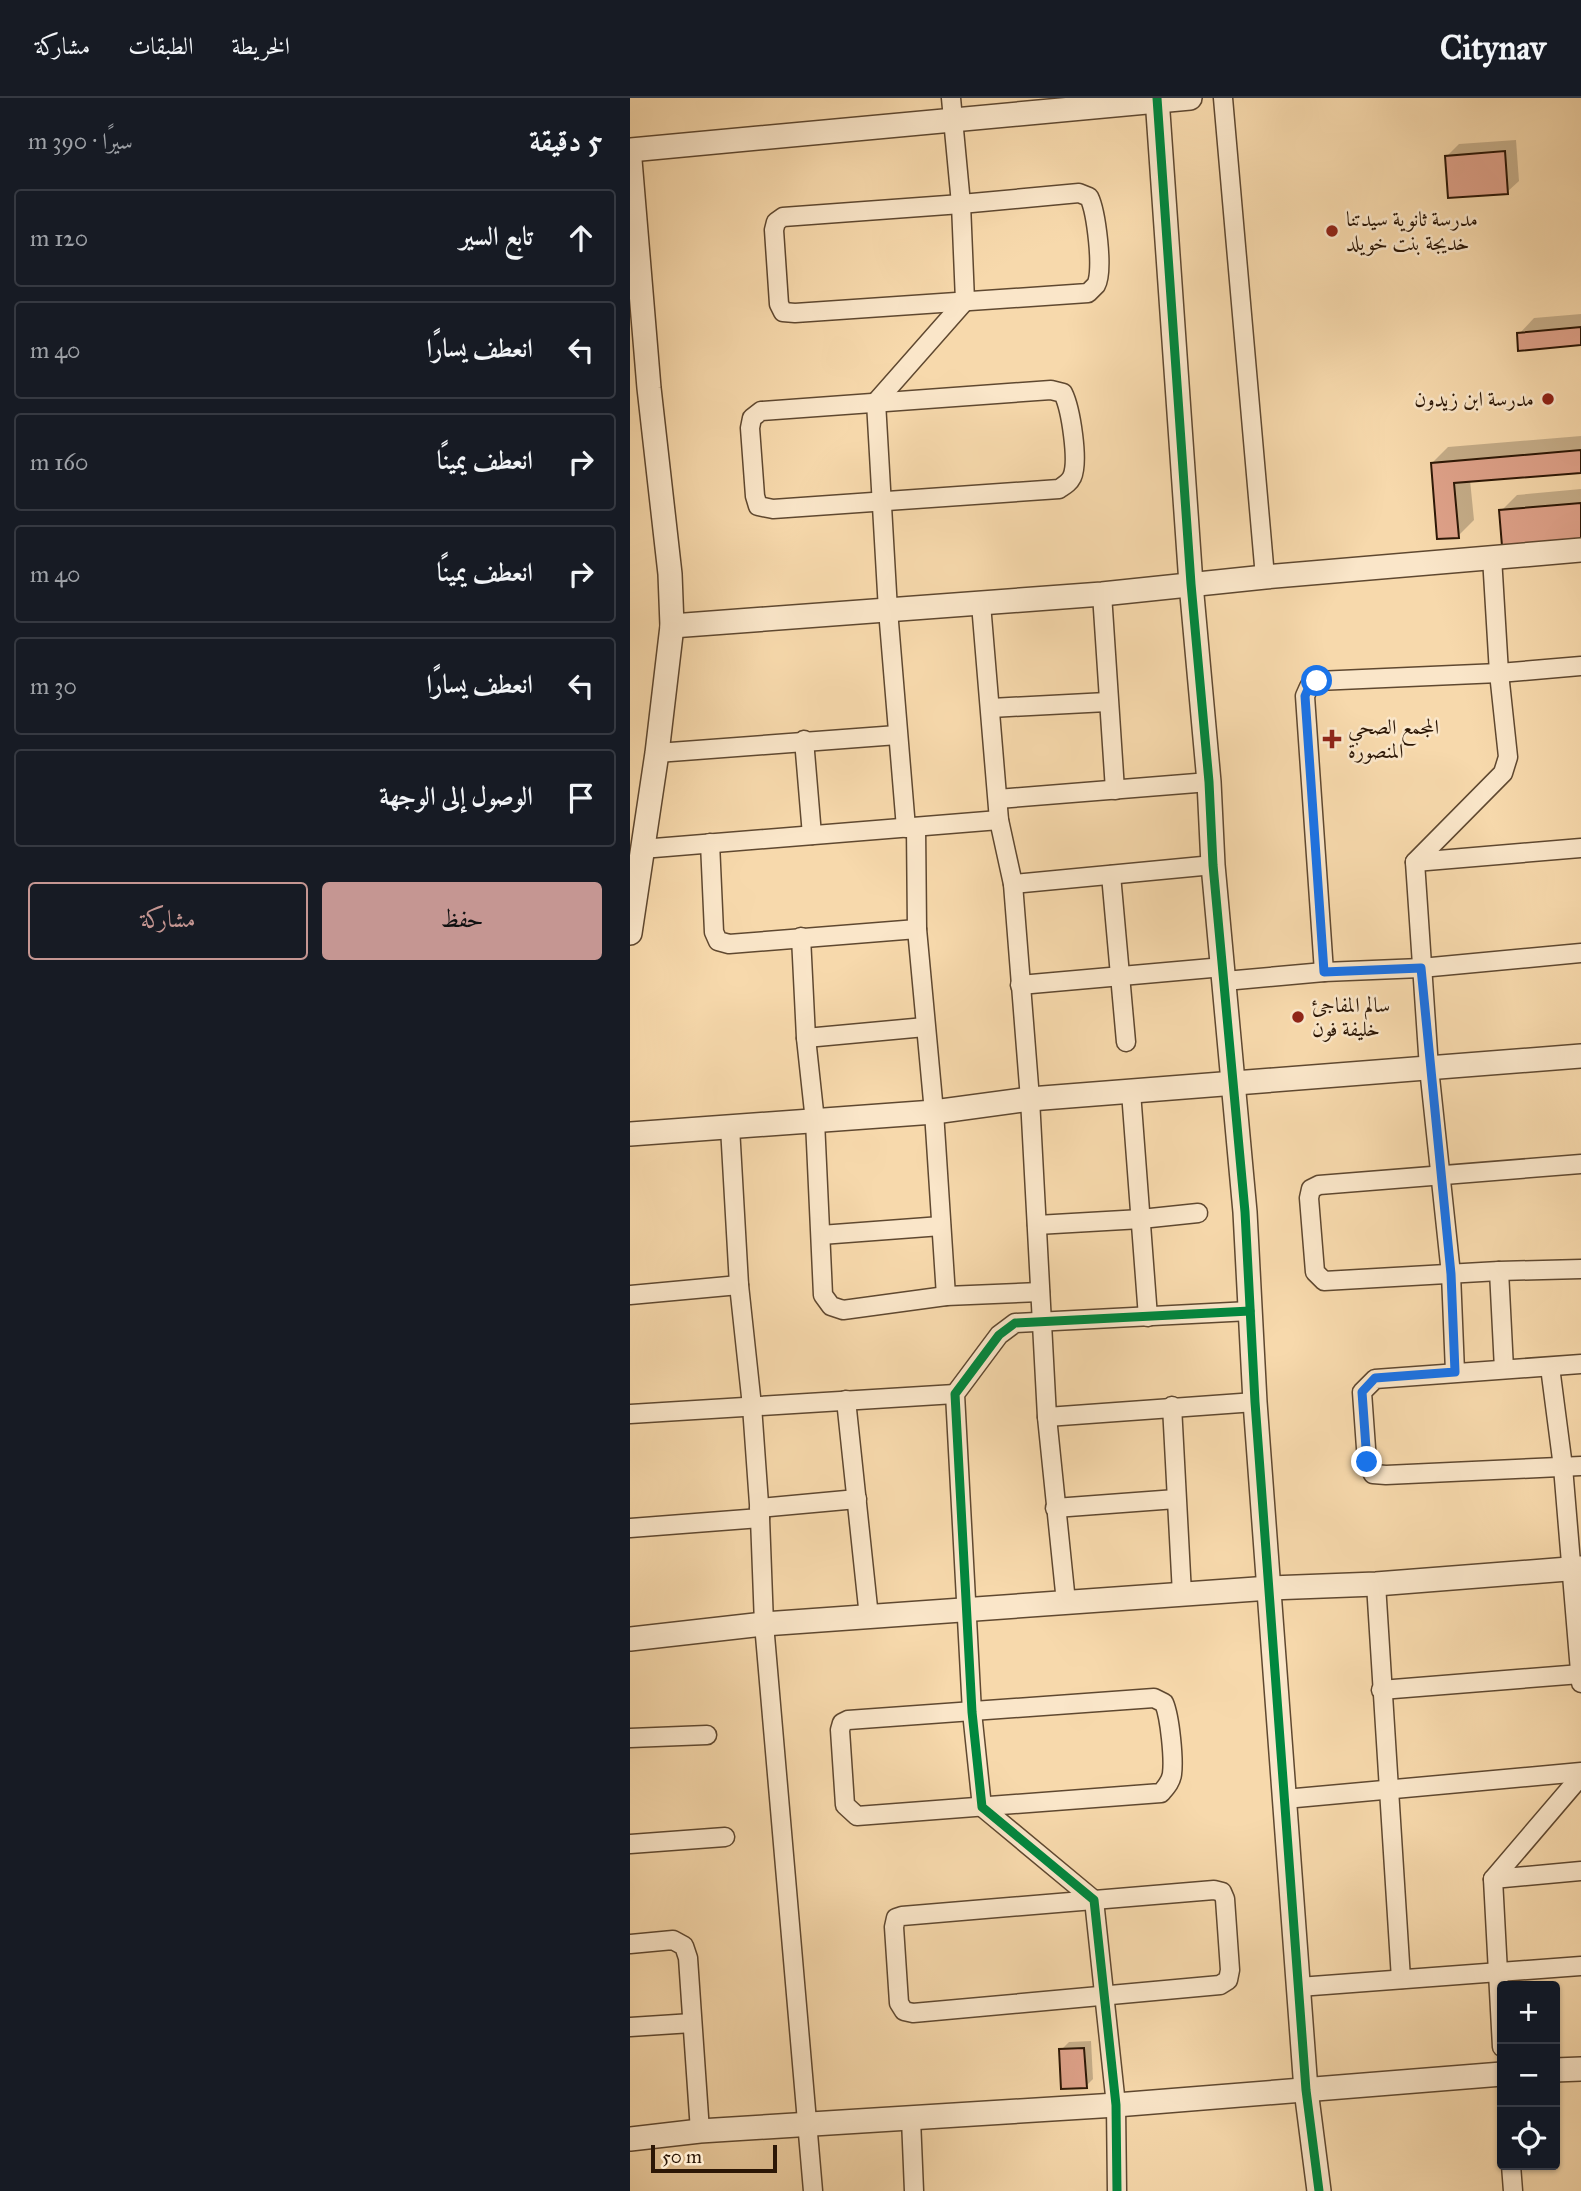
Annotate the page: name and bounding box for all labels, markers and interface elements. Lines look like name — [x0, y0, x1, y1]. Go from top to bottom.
text: Citynav — [1440, 28, 1546, 68]
text: مشاركة — [35, 31, 90, 61]
text: الطبقات — [128, 31, 194, 61]
text: الخريطة — [232, 31, 290, 61]
text: 5 دقيقة — [529, 123, 602, 159]
text: سيرًا · 390 m — [28, 127, 133, 155]
place label: مدرسة ثانوية سيدتنا خديجة بنت خويلد — [1346, 206, 1478, 256]
icon: ahead — [562, 219, 600, 257]
text: تابع السير — [460, 220, 533, 252]
marker: مدرسة ثانوية سيدتنا خديجة بنت خويلد — [1324, 223, 1340, 239]
text: 120 m — [30, 224, 88, 252]
icon: left — [562, 331, 600, 369]
text: انعطف يسارًا — [426, 332, 533, 364]
text: 40 m — [30, 336, 80, 364]
place label: مدرسة ابن زيدون — [1414, 386, 1534, 412]
marker: مدرسة ابن زيدون — [1540, 391, 1556, 407]
icon: right — [562, 443, 600, 481]
text: انعطف يمينًا — [437, 444, 533, 476]
text: 160 m — [30, 448, 88, 476]
icon: right — [562, 555, 600, 593]
text: انعطف يمينًا — [437, 556, 533, 588]
text: 40 m — [30, 560, 80, 588]
route start — [1301, 665, 1332, 696]
icon: left — [562, 667, 600, 705]
text: انعطف يسارًا — [426, 668, 533, 700]
text: 30 m — [30, 672, 77, 700]
place label: المجمع الصحي المنصورة — [1348, 714, 1439, 764]
marker: المجمع الصحي المنصورة — [1322, 729, 1342, 749]
icon: arrive — [562, 779, 600, 817]
text: الوصول إلى الوجهة — [379, 780, 533, 812]
button: مشاركة — [28, 882, 308, 960]
button: حفظ — [322, 882, 602, 960]
place label: سالم المفاجئ خليفة فون — [1312, 992, 1390, 1042]
marker: سالم المفاجئ خليفة فون — [1290, 1009, 1306, 1025]
route end — [1351, 1446, 1382, 1477]
map controls — [1497, 1981, 1560, 2170]
button: + — [1497, 1981, 1560, 2044]
button: − — [1497, 2044, 1560, 2107]
button: locate — [1497, 2107, 1560, 2170]
scale bar — [651, 2142, 777, 2174]
text: 50 m — [662, 2145, 702, 2168]

